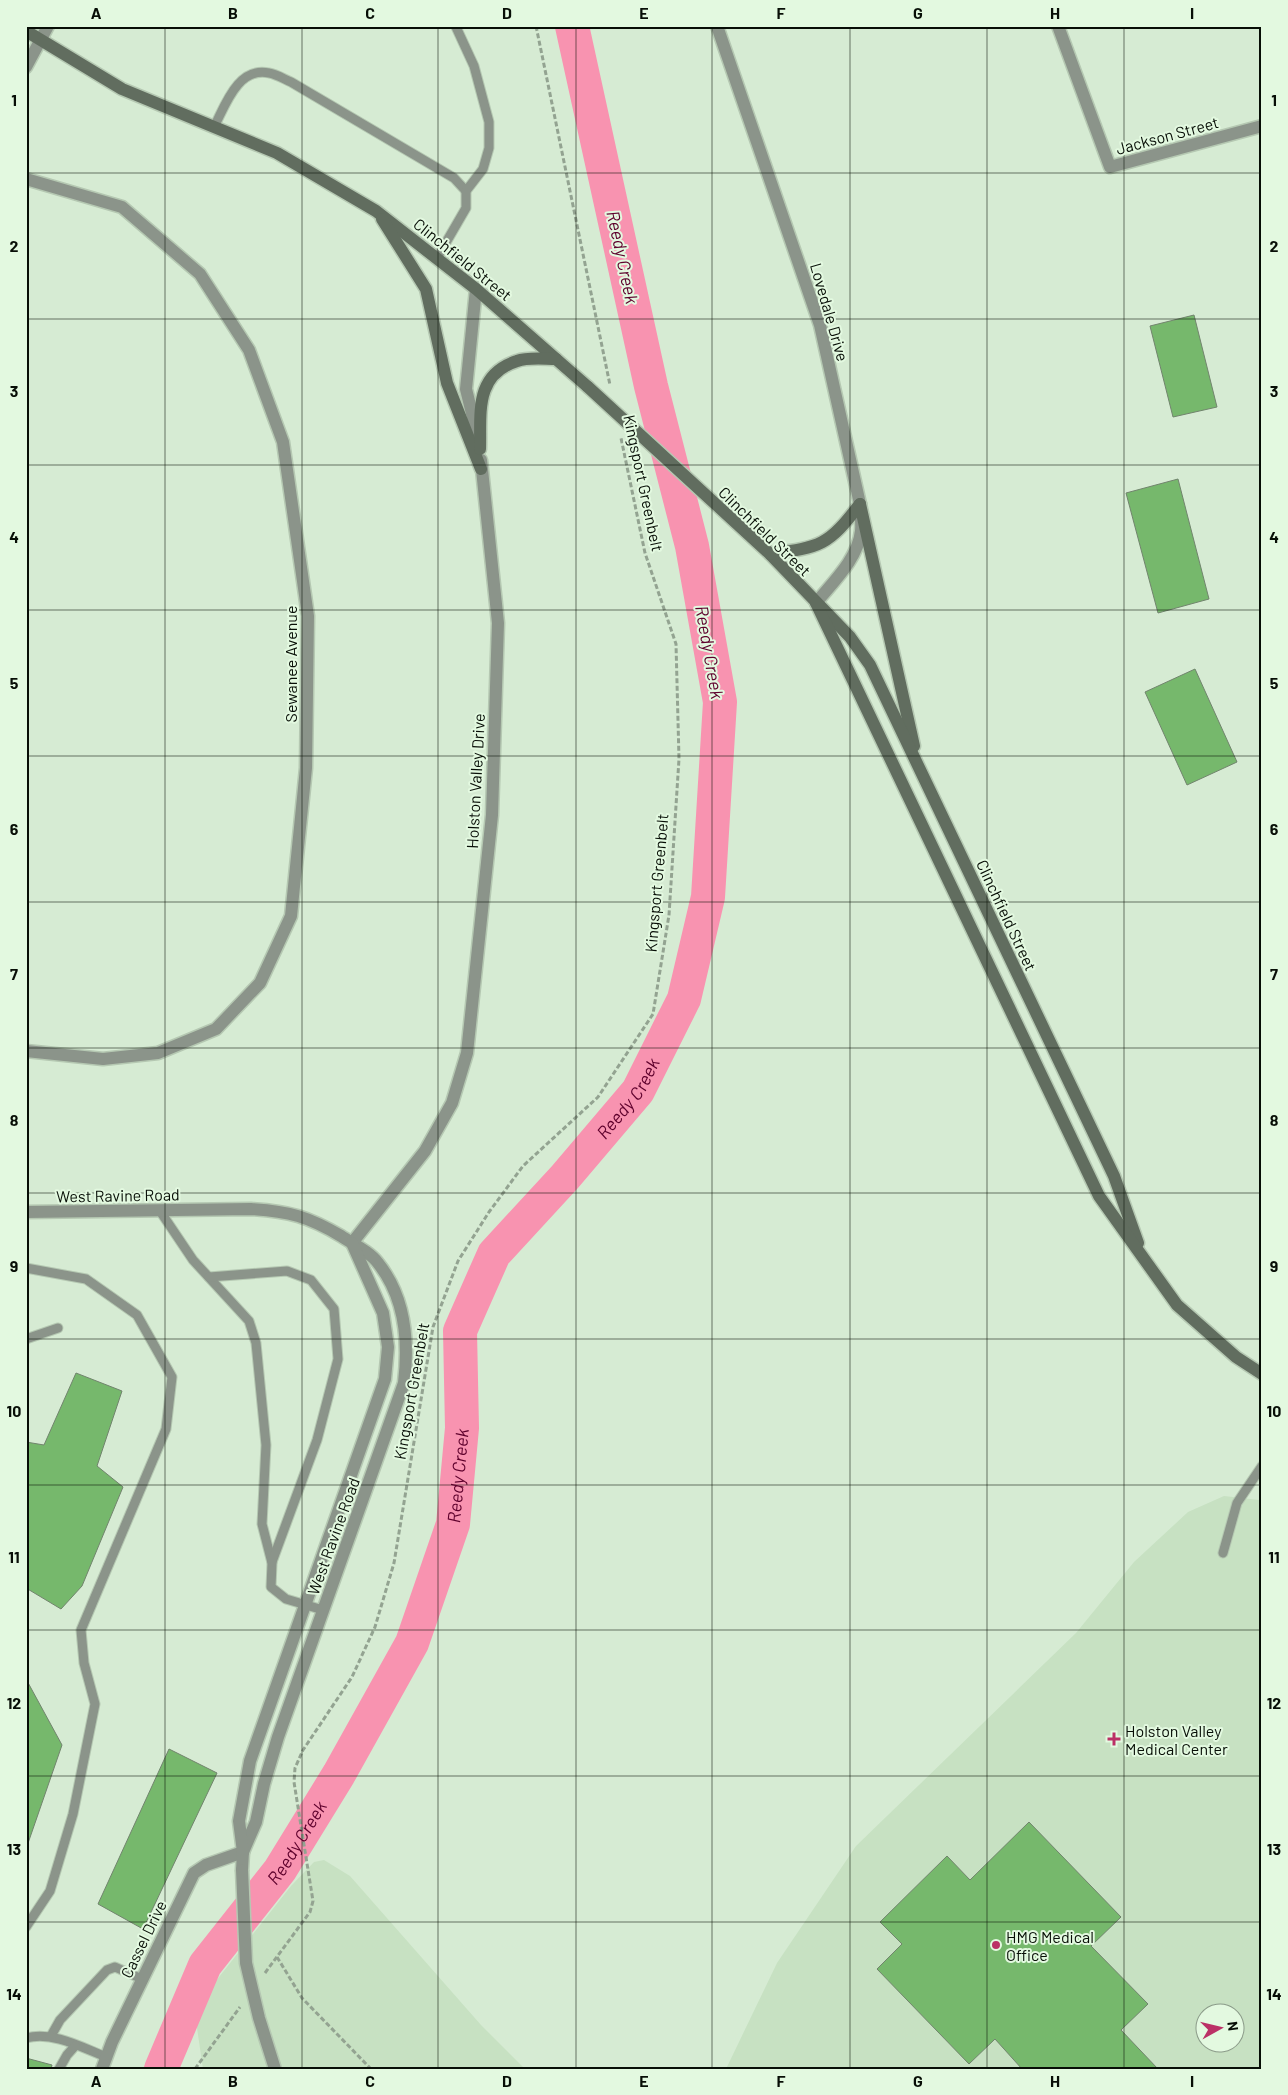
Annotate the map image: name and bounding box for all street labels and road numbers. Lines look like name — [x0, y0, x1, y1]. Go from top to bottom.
street label: Jackson Street — [1114, 112, 1220, 158]
street label: Clinchfield Street — [410, 214, 516, 304]
street label: Lovedale Drive — [807, 261, 853, 363]
street label: Kingsport Greenbelt — [620, 413, 668, 553]
street label: Clinchfield Street — [715, 482, 815, 580]
street label: Sewanee Avenue — [281, 606, 300, 722]
street label: Holston Valley Drive — [462, 713, 488, 849]
street label: Kingsport Greenbelt — [640, 813, 672, 953]
street label: Clinchfield Street — [973, 856, 1041, 974]
street label: West Ravine Road — [56, 1184, 180, 1206]
street label: Kingsport Greenbelt — [390, 1321, 432, 1461]
street label: West Ravine Road — [303, 1475, 363, 1597]
street label: Cassel Drive — [116, 1897, 170, 1981]

